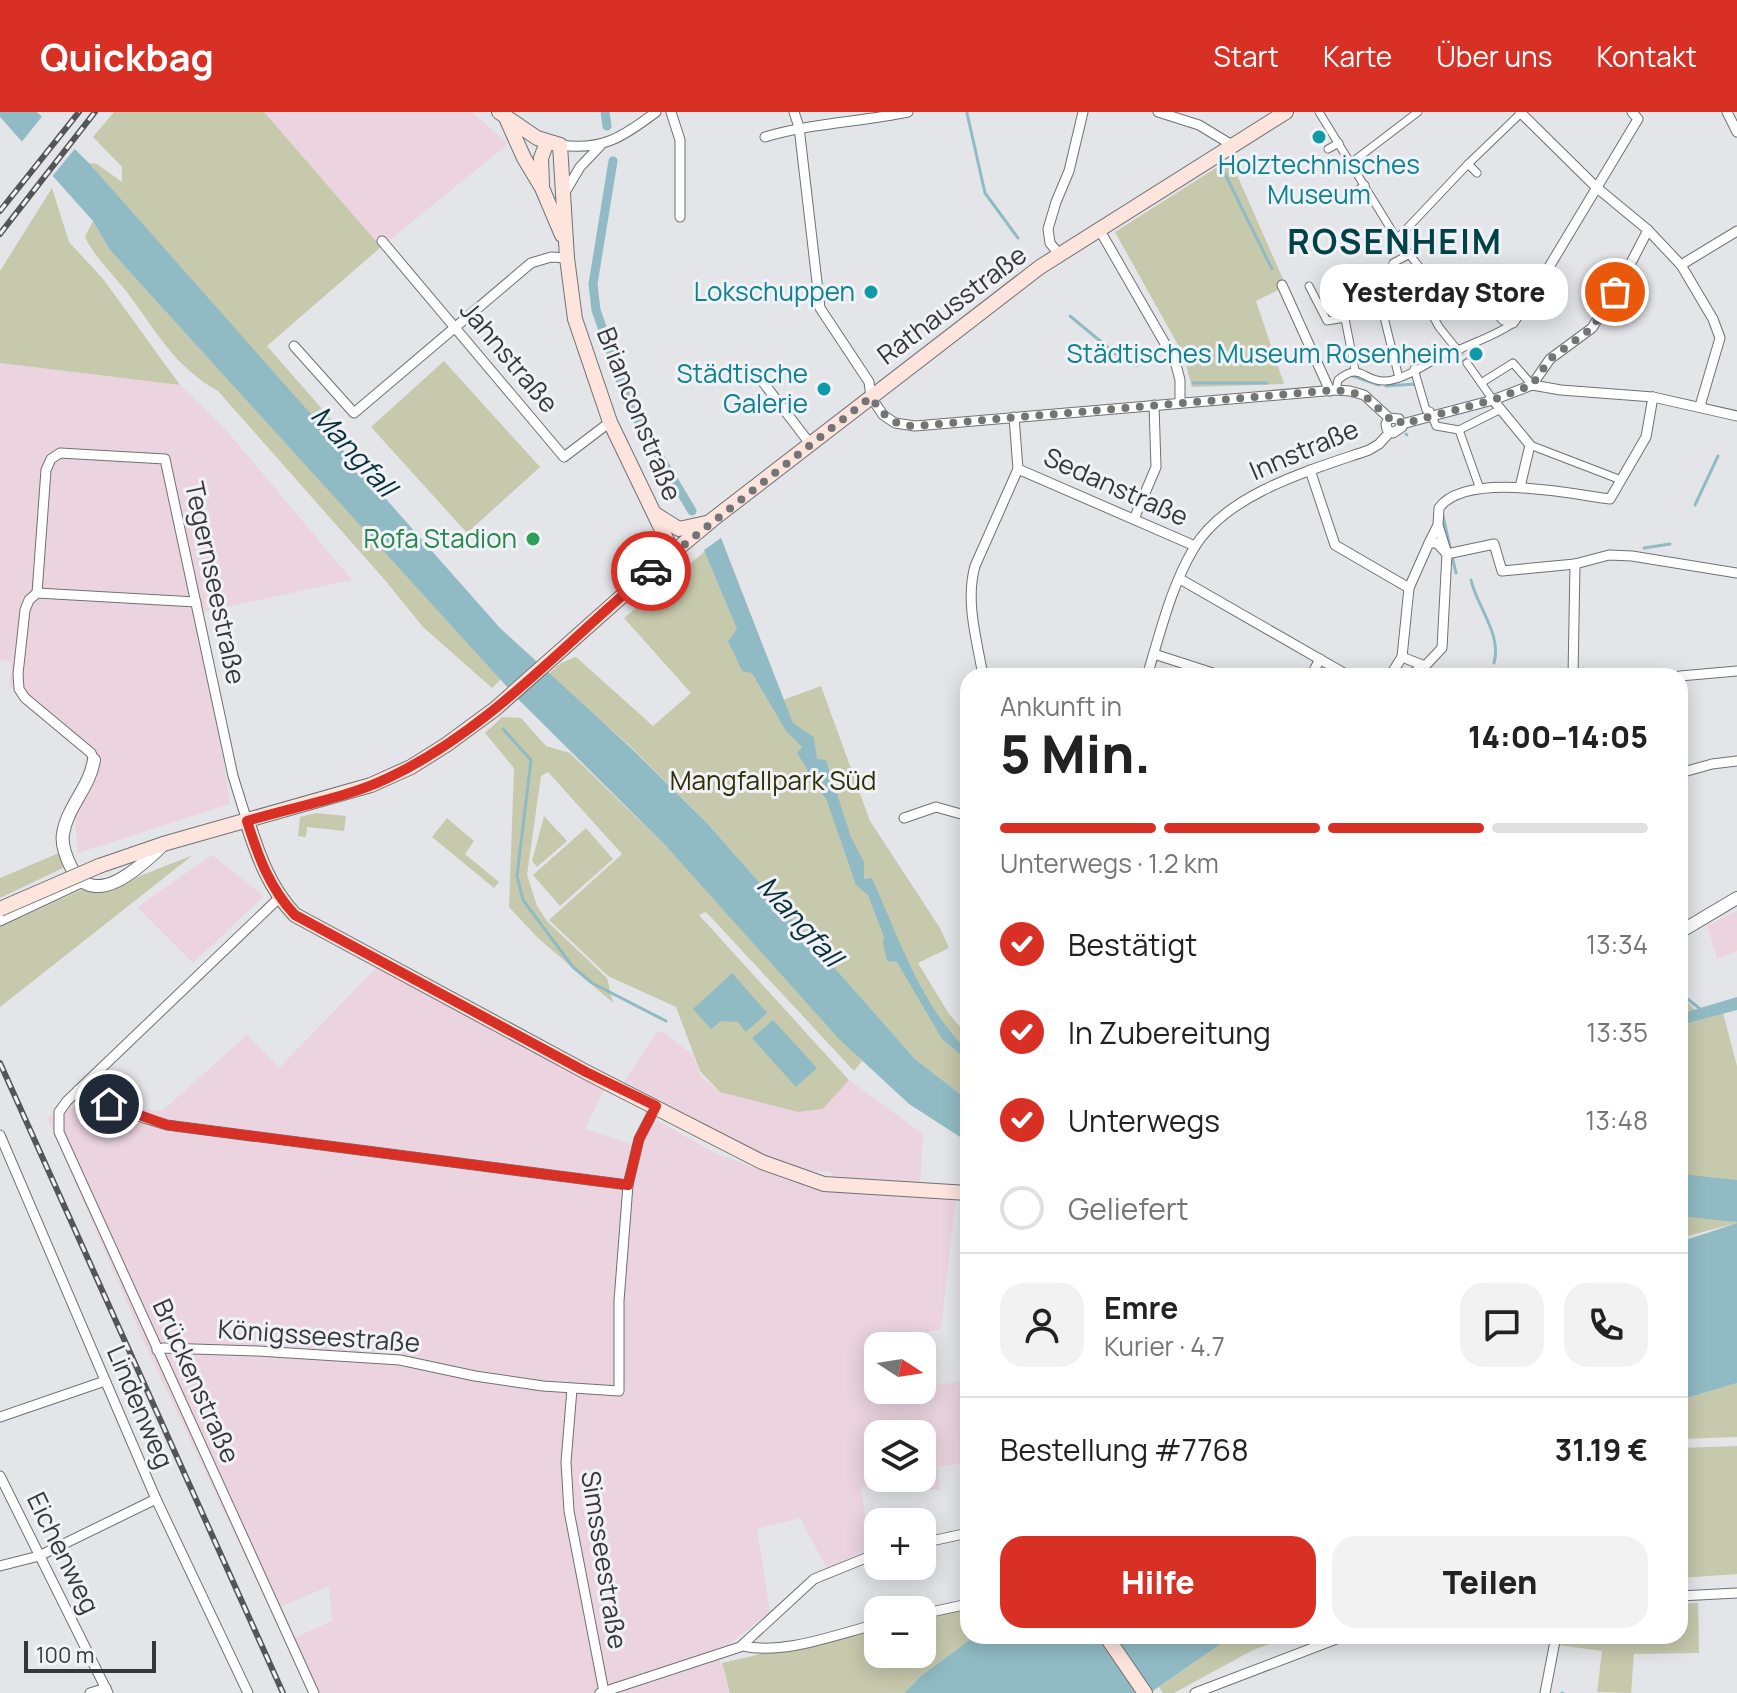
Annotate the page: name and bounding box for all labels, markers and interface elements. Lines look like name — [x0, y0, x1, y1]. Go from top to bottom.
text: Quickbag — [40, 30, 214, 82]
text: Start — [1214, 37, 1279, 75]
text: Karte — [1323, 37, 1392, 75]
text: Über uns — [1436, 37, 1552, 75]
text: Kontakt — [1596, 37, 1697, 75]
marker: Holztechnisches Museum — [1310, 128, 1328, 146]
place label: Holztechnisches Museum — [1218, 146, 1420, 212]
district label: ROSENHEIM — [1287, 218, 1503, 264]
street label: Rathausstraße — [869, 236, 1033, 372]
pin — [1581, 258, 1649, 326]
callout: Yesterday Store — [1319, 264, 1567, 320]
icon: bag — [1593, 270, 1637, 314]
place label: Lokschuppen — [694, 273, 855, 309]
text: Yesterday Store — [1343, 274, 1545, 310]
marker: Lokschuppen — [862, 283, 880, 301]
street label: Jahnstraße — [452, 293, 567, 420]
street label: Brianconstraße — [589, 322, 691, 506]
place label: Städtisches Museum Rosenheim — [1067, 335, 1460, 371]
marker: Städtisches Museum Rosenheim — [1467, 345, 1485, 363]
place label: Städtische Galerie — [677, 355, 808, 421]
marker: Städtische Galerie — [815, 380, 833, 398]
water label: Mangfall — [304, 397, 408, 507]
street label: Innstraße — [1244, 410, 1364, 488]
street label: Sedanstraße — [1038, 438, 1194, 534]
street label: Tegernseestraße — [177, 478, 255, 687]
place label: Rofa Stadion — [364, 520, 517, 556]
marker: Rofa Stadion — [524, 530, 542, 548]
courier — [611, 531, 691, 611]
icon: car — [629, 549, 673, 593]
text: Ankunft in — [1000, 688, 1122, 724]
text: 14:00–14:05 — [1468, 716, 1648, 757]
text: 5 Min. — [1000, 718, 1151, 789]
park label: Mangfallpark Süd — [670, 762, 876, 798]
text: Unterwegs · 1.2 km — [1000, 845, 1219, 881]
water label: Mangfall — [750, 867, 854, 977]
icon: check — [1000, 922, 1044, 966]
text: Bestätigt — [1068, 924, 1197, 965]
text: 13:34 — [1586, 926, 1648, 962]
icon: check — [1000, 1010, 1044, 1054]
text: In Zubereitung — [1068, 1012, 1271, 1053]
text: 13:35 — [1586, 1014, 1648, 1050]
pin — [75, 1070, 143, 1138]
icon: home — [87, 1082, 131, 1126]
icon: check — [1000, 1098, 1044, 1142]
text: Unterwegs — [1068, 1100, 1220, 1141]
text: 13:48 — [1585, 1102, 1648, 1138]
text: Geliefert — [1068, 1188, 1189, 1229]
button: person — [1000, 1283, 1084, 1367]
button: chat — [1460, 1283, 1544, 1367]
button: phone — [1564, 1283, 1648, 1367]
text: Emre — [1104, 1287, 1178, 1328]
street label: Brückenstraße — [145, 1293, 249, 1468]
street label: Königsseestraße — [217, 1310, 421, 1360]
text: Kurier · 4.7 — [1104, 1328, 1225, 1364]
north arrow — [864, 1332, 936, 1404]
map controls — [864, 1332, 936, 1668]
street label: Lindenweg — [99, 1340, 183, 1474]
button: layers — [864, 1420, 936, 1492]
text: Bestellung #7768 — [1000, 1429, 1249, 1470]
text: 31.19 € — [1555, 1429, 1648, 1470]
street label: Simsseestraße — [573, 1468, 637, 1652]
street label: Eichenweg — [19, 1486, 109, 1619]
button: + — [864, 1508, 936, 1580]
button: Hilfe — [1000, 1536, 1316, 1628]
button: Teilen — [1332, 1536, 1648, 1628]
button: − — [864, 1596, 936, 1668]
scale bar — [24, 1637, 156, 1673]
text: 100 m — [36, 1640, 94, 1670]

